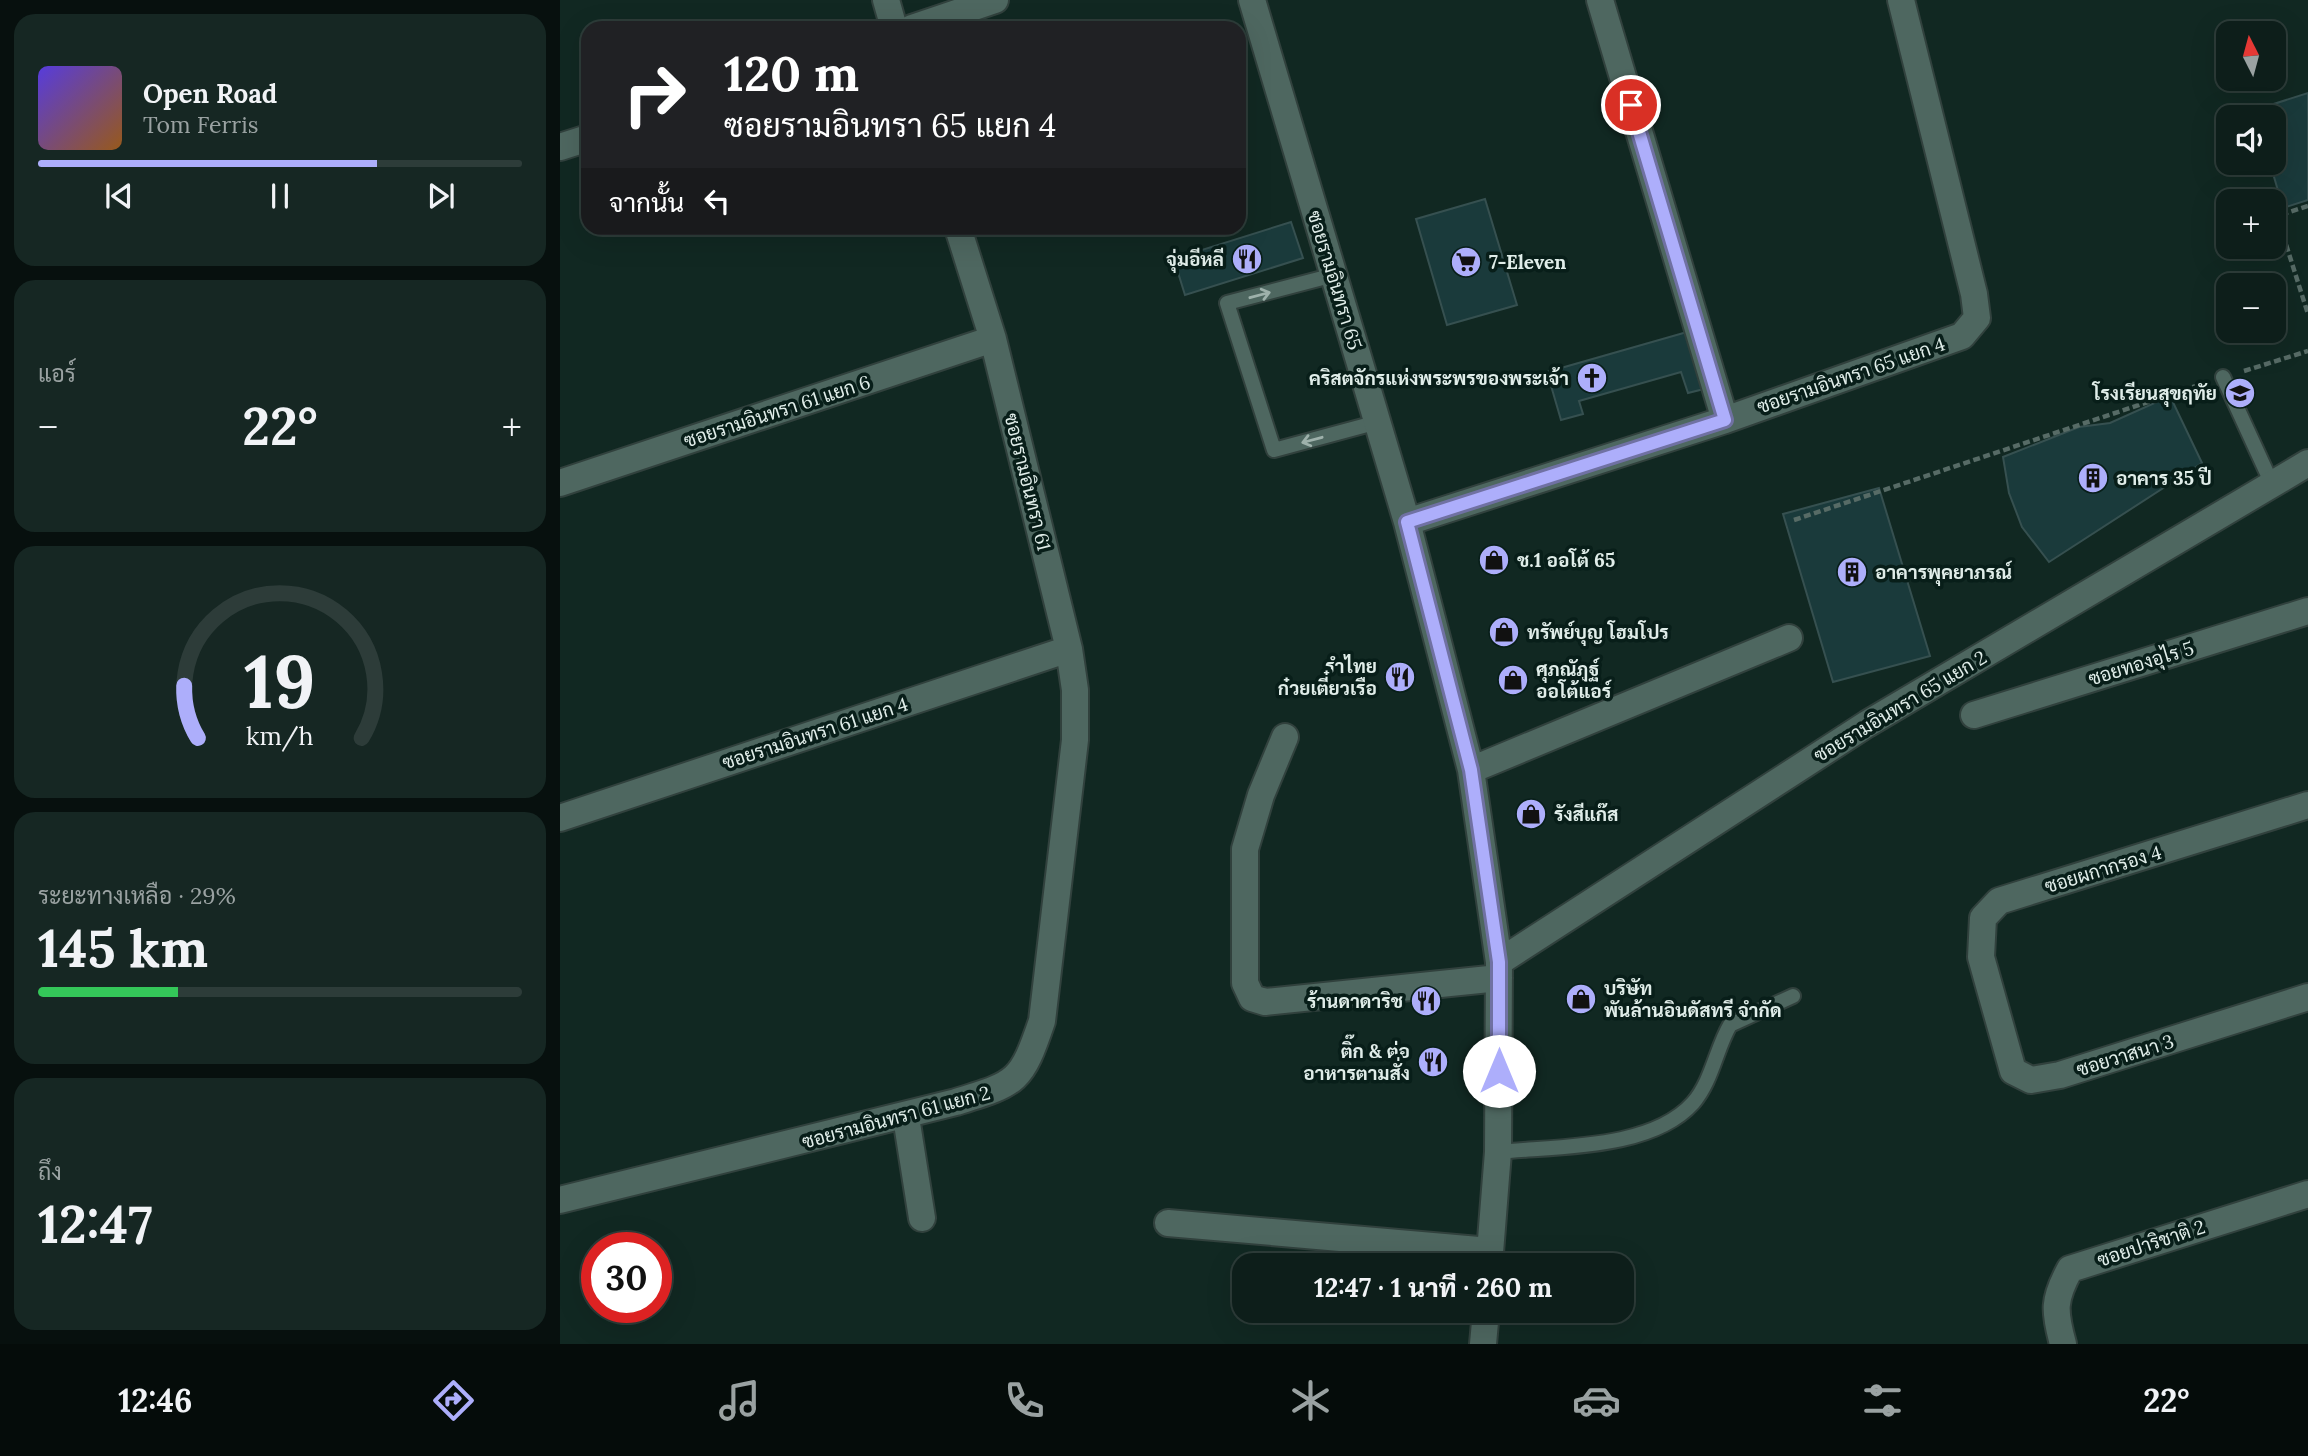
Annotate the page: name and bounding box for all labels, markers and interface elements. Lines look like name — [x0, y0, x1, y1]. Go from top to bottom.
north arrow — [2216, 21, 2286, 91]
map controls — [2216, 21, 2286, 343]
text: 120 m — [724, 42, 859, 104]
icon: right — [609, 49, 700, 140]
pin — [1601, 75, 1661, 135]
text: Open Road — [143, 77, 277, 110]
icon: arrive — [1612, 86, 1650, 124]
text: ซอยรามอินทรา 65 แยก 4 — [724, 105, 1056, 146]
button: sound — [2216, 105, 2286, 175]
text: Tom Ferris — [143, 110, 258, 139]
icon: previous — [100, 177, 138, 215]
icon: pause — [261, 177, 299, 215]
icon: next — [422, 177, 460, 215]
icon: left — [698, 182, 736, 220]
text: จากนั้น — [609, 186, 684, 219]
button: + — [2216, 189, 2286, 259]
street label: ซอยรามอินทรา 65 — [1302, 207, 1368, 353]
restaurant icon: จุ่มอีหลี — [1230, 242, 1264, 276]
supermarket icon: 7-Eleven — [1449, 245, 1483, 279]
place label: จุ่มอีหลี — [1166, 247, 1224, 274]
place label: 7-Eleven — [1489, 250, 1566, 274]
button: − — [2216, 273, 2286, 343]
one-way arrow — [1249, 287, 1271, 300]
street label: ซอยรามอินทรา 65 แยก 4 — [1754, 332, 1948, 418]
text: แอร์ — [38, 359, 76, 388]
church icon: คริสตจักรแห่งพระพรของพระเจ้า — [1575, 361, 1609, 395]
place label: คริสตจักรแห่งพระพรของพระเจ้า — [1309, 366, 1569, 390]
street label: ซอยรามอินทรา 61 แยก 6 — [681, 370, 873, 452]
school or university icon: โรงเรียนสุขฤทัย — [2223, 376, 2257, 410]
place label: โรงเรียนสุขฤทัย — [2092, 381, 2217, 408]
text: 22° — [242, 393, 318, 459]
text: − — [38, 403, 58, 451]
text: + — [502, 403, 522, 451]
street label: ซอยรามอินทรา 61 — [999, 411, 1057, 553]
one-way arrow — [1301, 434, 1323, 447]
building icon: อาคาร 35 ปี — [2076, 461, 2110, 495]
place label: อาคาร 35 ปี — [2116, 466, 2212, 490]
shop icon: ช.1 ออโต้ 65 — [1477, 543, 1511, 577]
place label: ช.1 ออโต้ 65 — [1517, 548, 1615, 572]
building icon: อาคารพุคยาภรณ์ — [1835, 555, 1869, 589]
place label: อาคารพุคยาภรณ์ — [1875, 560, 2013, 587]
shop icon: ทรัพย์บุญ โฮมโปร — [1487, 615, 1521, 649]
place label: ทรัพย์บุญ โฮมโปร — [1527, 620, 1669, 647]
text: 19 — [244, 635, 316, 728]
street label: ซอยทองอุไร 5 — [2085, 636, 2197, 691]
street label: ซอยรามอินทรา 65 แยก 2 — [1809, 645, 1991, 767]
place label: รำไทย ก๋วยเตี๋ยวเรือ — [1278, 654, 1377, 700]
place label: ศุภณัฎฐ์ ออโต้แอร์ — [1536, 657, 1613, 703]
restaurant icon: รำไทย ก๋วยเตี๋ยวเรือ — [1383, 660, 1417, 694]
shop icon: ศุภณัฎฐ์ ออโต้แอร์ — [1496, 663, 1530, 697]
street label: ซอยรามอินทรา 61 แยก 4 — [719, 692, 911, 774]
text: km/h — [246, 720, 314, 752]
shop icon: รังสีแก๊ส — [1514, 797, 1548, 831]
place label: รังสีแก๊ส — [1554, 802, 1618, 826]
street label: ซอยผกากรอง 4 — [2042, 840, 2164, 898]
text: ระยะทางเหลือ · 29% — [38, 881, 236, 910]
text: 145 km — [38, 915, 208, 981]
place label: บริษัท พันล้านอินดัสทรี จำกัด — [1604, 976, 1782, 1022]
shop icon: บริษัท พันล้านอินดัสทรี จำกัด — [1564, 982, 1598, 1016]
restaurant icon: ร้านดาดาริช — [1409, 984, 1443, 1018]
place label: ร้านดาดาริช — [1307, 989, 1403, 1013]
street label: ซอยวาสนา 3 — [2073, 1029, 2177, 1081]
place label: ติ๊ก & ต่อ อาหารตามสั่ง — [1303, 1034, 1410, 1085]
position arrow — [1462, 1034, 1536, 1108]
restaurant icon: ติ๊ก & ต่อ อาหารตามสั่ง — [1416, 1045, 1450, 1079]
street label: ซอยรามอินทรา 61 แยก 2 — [799, 1080, 993, 1154]
text: ถึง — [38, 1157, 62, 1186]
text: 12:47 — [38, 1191, 153, 1257]
street label: ซอยปาริชาติ 2 — [2094, 1214, 2208, 1272]
speed limit sign: 30 — [581, 1232, 672, 1323]
text: 12:47 · 1 นาที · 260 m — [1314, 1271, 1552, 1304]
icon: directions — [429, 1376, 478, 1425]
icon: music — [715, 1376, 764, 1425]
icon: phone — [1000, 1376, 1049, 1425]
icon: climate — [1286, 1376, 1335, 1425]
icon: car — [1572, 1376, 1621, 1425]
icon: filters — [1858, 1376, 1907, 1425]
text: 12:46 — [118, 1380, 192, 1421]
text: 22° — [2143, 1380, 2190, 1421]

